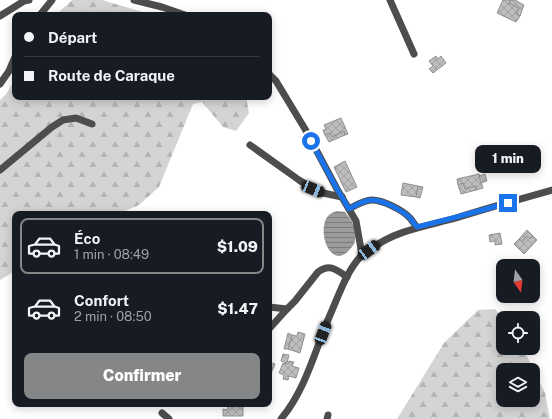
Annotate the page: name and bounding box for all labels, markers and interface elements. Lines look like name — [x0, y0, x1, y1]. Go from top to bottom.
text: Départ — [48, 29, 97, 46]
text: Route de Caraque — [48, 67, 175, 84]
route start — [302, 132, 320, 150]
callout: 1 min — [475, 145, 541, 173]
text: 1 min — [492, 151, 524, 166]
car — [300, 179, 326, 199]
route end — [499, 194, 517, 212]
icon: car — [26, 228, 62, 264]
text: Éco — [74, 230, 100, 247]
text: $1.09 — [217, 238, 258, 255]
car — [356, 238, 382, 262]
text: 1 min · 08:49 — [74, 247, 149, 262]
north arrow — [496, 259, 540, 303]
map controls — [496, 259, 540, 407]
icon: car — [26, 290, 62, 326]
text: Confort — [74, 292, 129, 309]
text: $1.47 — [217, 300, 258, 317]
text: 2 min · 08:50 — [74, 309, 152, 324]
button: locate — [496, 311, 540, 355]
car — [313, 320, 333, 346]
button: Confirmer — [24, 353, 260, 399]
button: layers — [496, 363, 540, 407]

